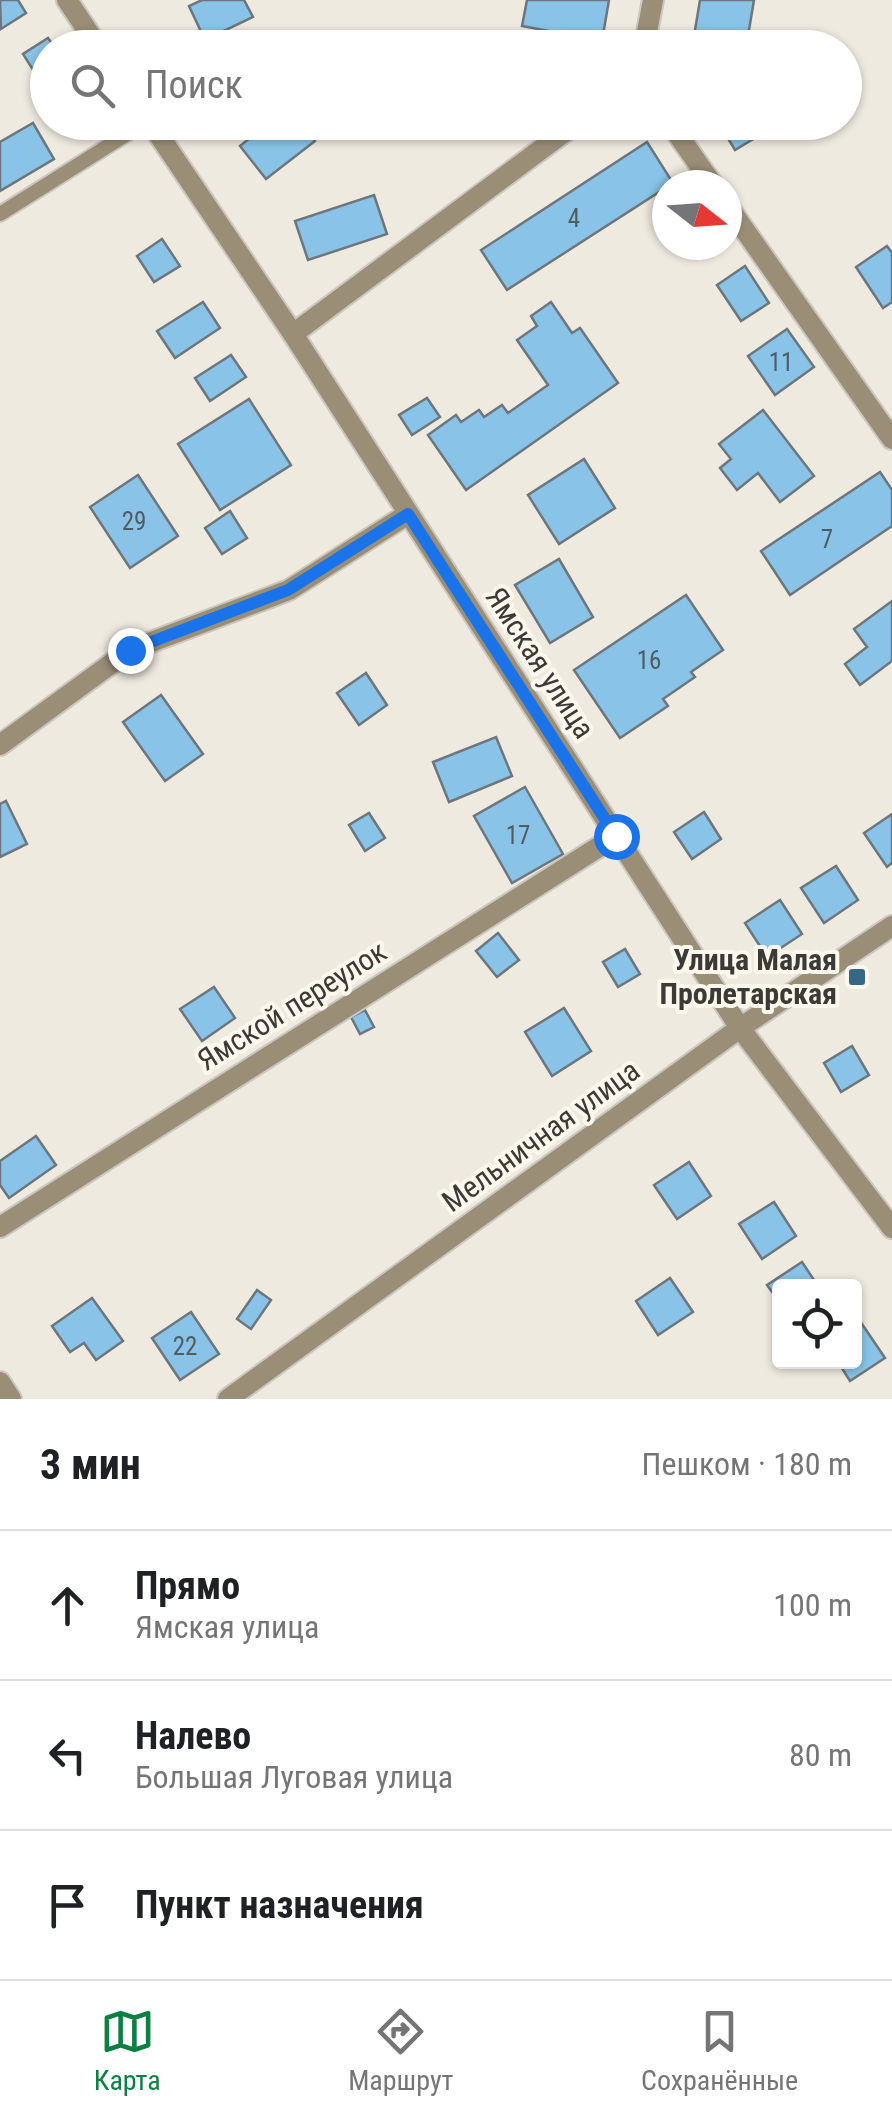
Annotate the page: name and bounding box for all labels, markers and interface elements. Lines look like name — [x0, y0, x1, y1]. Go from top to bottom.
search box — [30, 30, 862, 140]
icon: search — [65, 58, 120, 113]
text: Поиск — [145, 63, 243, 107]
north arrow — [652, 170, 742, 260]
house number: 4 — [568, 204, 580, 233]
house number: 11 — [769, 348, 793, 377]
house number: 29 — [122, 507, 146, 536]
house number: 7 — [821, 525, 833, 554]
street label: Ямская улица — [479, 581, 602, 745]
route end — [108, 628, 154, 674]
house number: 16 — [637, 646, 661, 675]
route start — [594, 814, 640, 860]
house number: 17 — [506, 821, 530, 850]
street label: Ямской переулок — [191, 933, 393, 1078]
place label: Улица Малая Пролетарская — [660, 942, 837, 1011]
marker: Улица Малая Пролетарская — [846, 966, 868, 988]
street label: Мельничная улица — [435, 1052, 646, 1219]
map controls — [772, 1279, 862, 1369]
button: locate — [772, 1279, 862, 1369]
house number: 22 — [173, 1332, 197, 1361]
text: 3 мин — [40, 1440, 141, 1489]
text: Пешком · 180 m — [642, 1445, 852, 1483]
text: Прямо — [135, 1564, 240, 1608]
icon: ahead — [40, 1578, 95, 1633]
text: 100 m — [773, 1586, 852, 1624]
text: Ямская улица — [135, 1608, 319, 1646]
text: Налево — [135, 1714, 251, 1758]
icon: left — [40, 1728, 95, 1783]
text: 80 m — [789, 1736, 852, 1774]
text: Большая Луговая улица — [135, 1758, 453, 1796]
icon: arrive — [40, 1878, 95, 1933]
text: Пункт назначения — [135, 1883, 424, 1927]
tab: Карта — [94, 2004, 161, 2097]
tab: Маршрут — [348, 2004, 454, 2097]
tab: Сохранённые — [641, 2004, 798, 2097]

